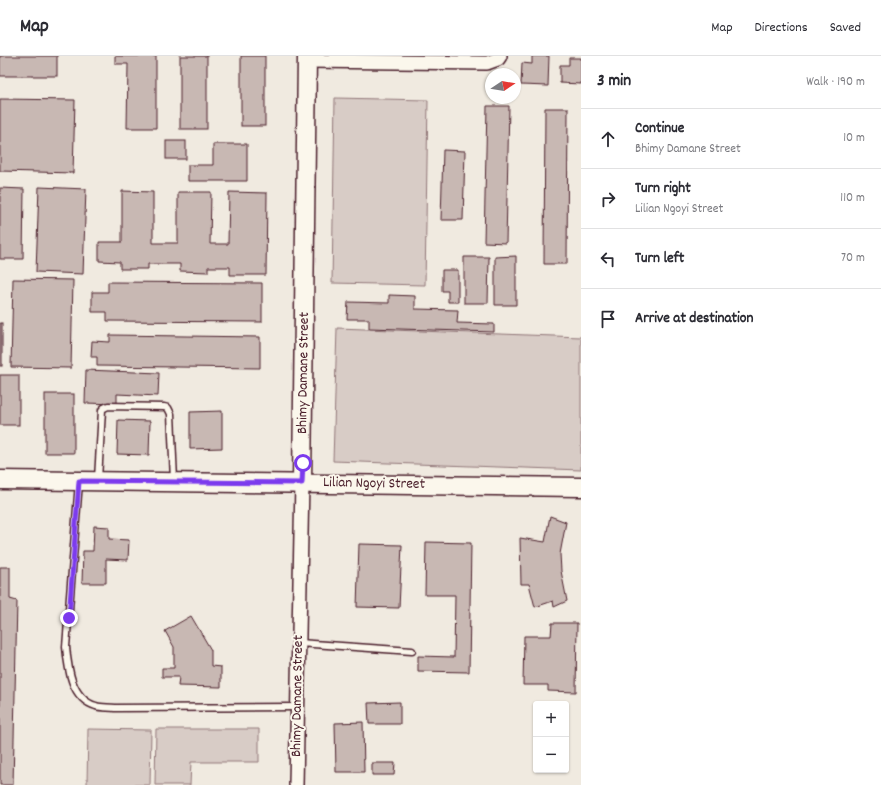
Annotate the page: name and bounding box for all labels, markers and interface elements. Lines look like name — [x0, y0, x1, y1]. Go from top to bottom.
text: Map — [20, 14, 49, 41]
text: Map — [711, 18, 733, 38]
text: Directions — [755, 18, 808, 38]
text: Saved — [830, 18, 861, 38]
north arrow — [485, 68, 521, 104]
text: 3 min — [597, 70, 631, 94]
text: Walk · 190 m — [806, 73, 865, 92]
text: Continue — [635, 118, 684, 140]
icon: ahead — [597, 128, 619, 150]
text: 10 m — [843, 129, 865, 148]
text: Bhimy Damane Street — [635, 140, 741, 159]
text: Turn right — [635, 178, 691, 200]
icon: right — [597, 188, 619, 210]
text: 110 m — [840, 189, 865, 208]
text: Lilian Ngoyi Street — [635, 200, 723, 219]
icon: left — [597, 248, 619, 270]
text: Turn left — [635, 248, 684, 270]
text: 70 m — [841, 249, 865, 268]
icon: arrive — [597, 308, 619, 330]
text: Arrive at destination — [635, 308, 753, 330]
street label: Bhimy Damane Street — [292, 311, 316, 434]
route start — [294, 454, 312, 472]
street label: Lilian Ngoyi Street — [323, 472, 426, 496]
route end — [60, 609, 78, 627]
street label: Bhimy Damane Street — [286, 634, 310, 757]
map controls — [533, 701, 569, 773]
button: + — [533, 701, 569, 737]
button: − — [533, 737, 569, 773]

